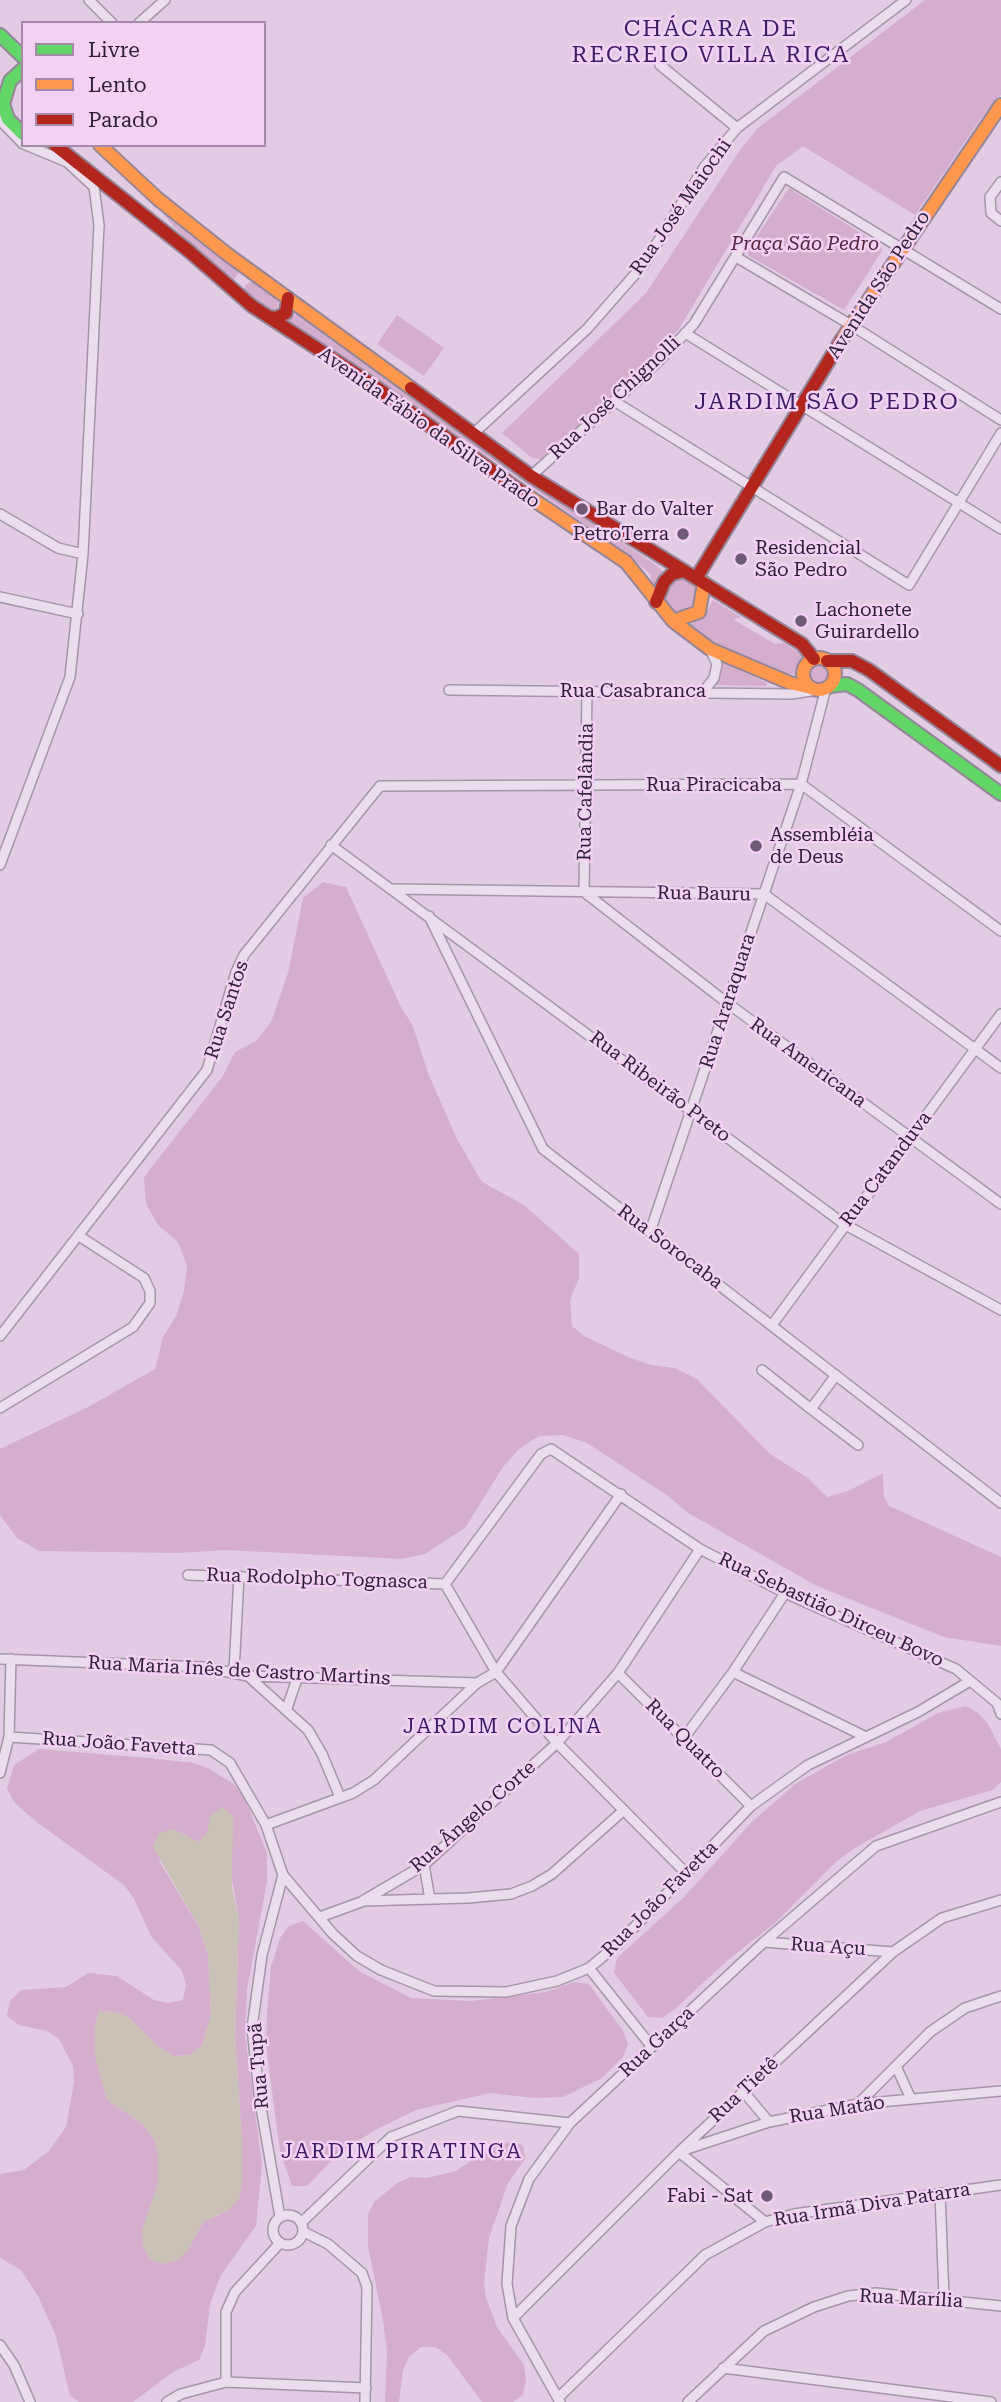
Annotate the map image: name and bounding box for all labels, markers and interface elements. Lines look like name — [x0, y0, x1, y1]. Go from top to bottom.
district label: CHÁCARA DE RECREIO VILLA RICA — [574, 15, 848, 69]
legend — [21, 21, 266, 147]
text: Livre — [88, 38, 140, 62]
text: Lento — [88, 73, 147, 97]
text: Parado — [88, 108, 158, 132]
street label: Rua José Maiochi — [625, 135, 737, 279]
street label: Avenida São Pedro — [823, 207, 935, 363]
park label: Praça São Pedro — [731, 233, 879, 255]
street label: Rua José Chignolli — [545, 332, 685, 464]
street label: Avenida Fábio da Silva Prado — [314, 343, 544, 513]
district label: JARDIM SÃO PEDRO — [696, 388, 958, 416]
place label: Bar do Valter — [596, 498, 714, 520]
marker: Bar do Valter — [574, 501, 590, 517]
place label: PetroTerra — [573, 523, 669, 545]
marker: PetroTerra — [675, 526, 691, 542]
place label: Residencial São Pedro — [755, 537, 861, 581]
marker: Residencial São Pedro — [733, 551, 749, 567]
place label: Lachonete Guirardello — [815, 599, 920, 643]
marker: Lachonete Guirardello — [793, 613, 809, 629]
street label: Rua Casabranca — [560, 680, 706, 702]
street label: Rua Cafelândia — [573, 723, 599, 861]
street label: Rua Piracicaba — [646, 774, 782, 796]
place label: Assembléia de Deus — [770, 824, 874, 868]
marker: Assembléia de Deus — [748, 838, 764, 854]
street label: Rua Bauru — [657, 882, 751, 906]
street label: Rua Araraquara — [695, 930, 761, 1072]
street label: Rua Santos — [200, 958, 254, 1062]
street label: Rua Americana — [745, 1013, 871, 1113]
street label: Rua Ribeirão Preto — [585, 1026, 735, 1148]
street label: Rua Catanduva — [835, 1107, 937, 1231]
street label: Rua Sorocaba — [613, 1200, 727, 1294]
street label: Rua Sebastião Dirceu Bovo — [715, 1548, 947, 1672]
street label: Rua Rodolpho Tognasca — [206, 1564, 428, 1594]
street label: Rua Maria Inês de Castro Martins — [87, 1652, 391, 1690]
street label: Rua Quatro — [640, 1694, 730, 1784]
district label: JARDIM COLINA — [405, 1714, 601, 1740]
street label: Rua João Favetta — [41, 1727, 197, 1761]
street label: Rua Ângelo Corte — [406, 1756, 540, 1878]
street label: Rua João Favetta — [597, 1836, 723, 1962]
street label: Rua Açu — [790, 1933, 866, 1961]
street label: Rua Garça — [615, 2002, 699, 2082]
street label: Rua Tupã — [244, 2022, 274, 2110]
street label: Rua Tietê — [705, 2052, 783, 2128]
street label: Rua Matão — [788, 2091, 886, 2129]
district label: JARDIM PIRATINGA — [283, 2139, 521, 2165]
street label: Rua Irmã Diva Patarra — [772, 2178, 972, 2232]
place label: Fabi - Sat — [667, 2185, 753, 2207]
marker: Fabi - Sat — [759, 2188, 775, 2204]
street label: Rua Marília — [858, 2285, 964, 2313]

